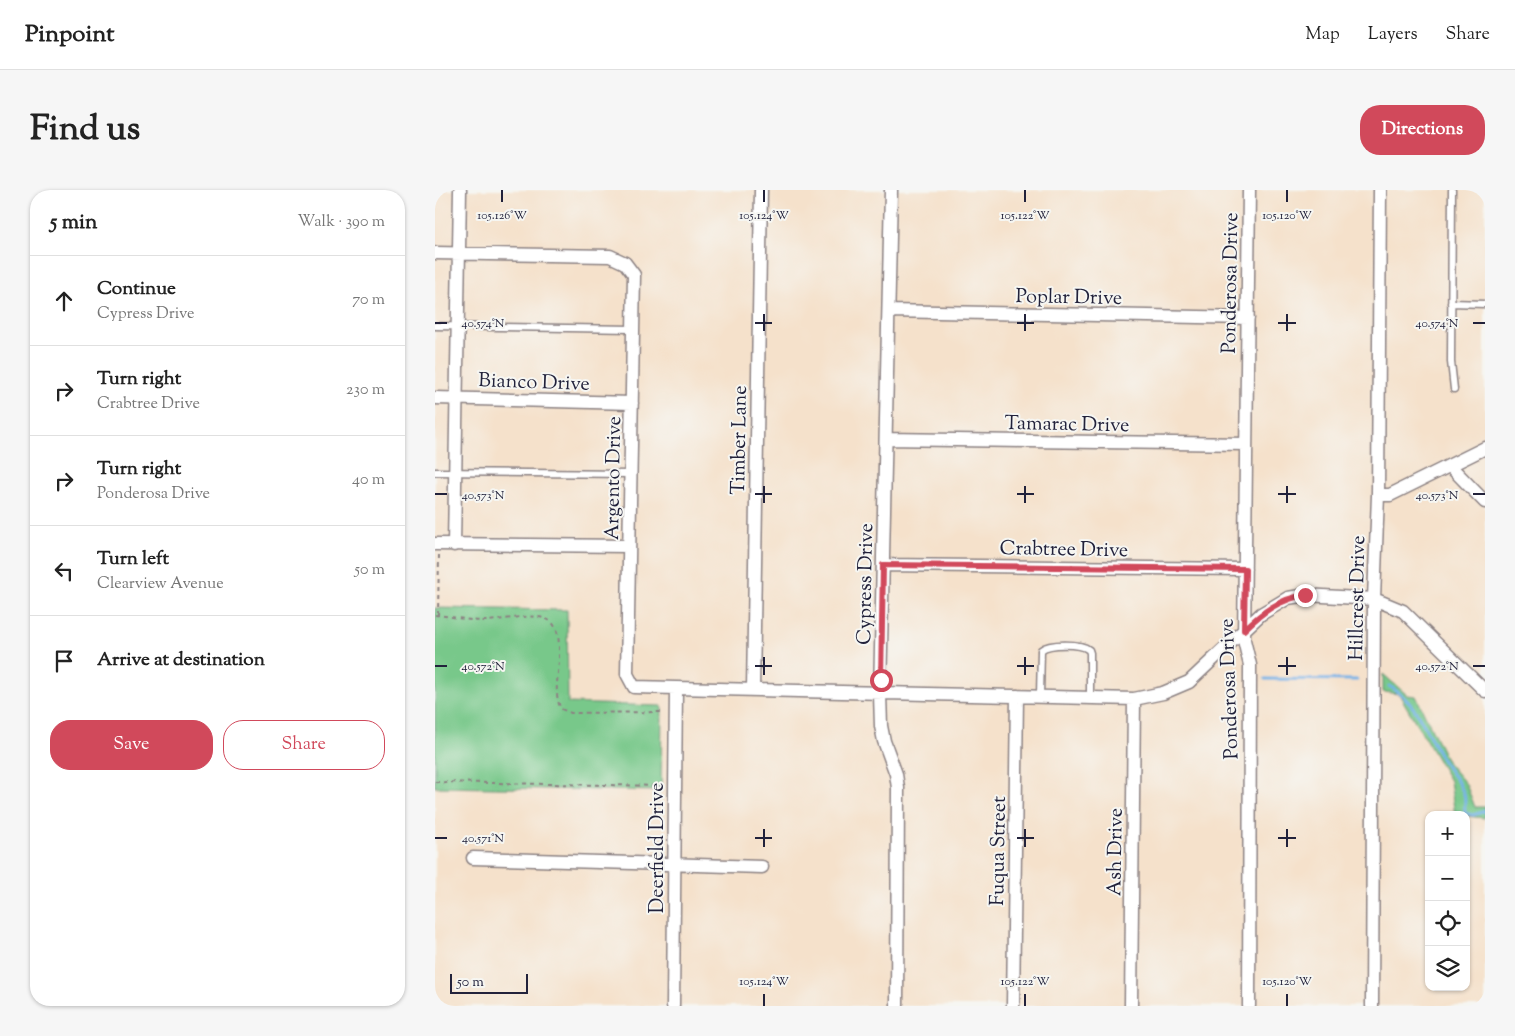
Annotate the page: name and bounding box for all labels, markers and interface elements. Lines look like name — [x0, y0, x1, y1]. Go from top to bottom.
text: Pinpoint — [25, 18, 114, 52]
text: Map — [1305, 22, 1340, 48]
text: Layers — [1368, 22, 1418, 48]
text: Share — [1446, 22, 1490, 48]
text: Find us — [30, 105, 140, 156]
button: Directions — [1360, 105, 1485, 155]
text: 105.126°W — [477, 207, 527, 225]
text: 105.124°W — [739, 207, 789, 225]
text: 105.122°W — [1001, 207, 1050, 225]
text: 105.120°W — [1262, 207, 1313, 225]
text: 5 min — [50, 208, 97, 238]
text: Walk · 390 m — [297, 211, 385, 234]
street label: Ponderosa Drive — [1216, 212, 1247, 354]
text: Continue — [97, 276, 176, 303]
street label: Poplar Drive — [1015, 283, 1122, 314]
icon: ahead — [50, 287, 78, 315]
text: 70 m — [352, 289, 385, 312]
text: Cypress Drive — [97, 303, 194, 326]
text: 40.574°N — [462, 315, 505, 333]
text: 40.574°N — [1416, 315, 1459, 333]
text: Turn right — [97, 366, 181, 393]
street label: Bianco Drive — [478, 367, 590, 400]
icon: right — [50, 377, 78, 405]
text: 230 m — [346, 379, 385, 402]
street label: Timber Lane — [725, 385, 756, 495]
text: Crabtree Drive — [97, 393, 200, 416]
street label: Tamarac Drive — [1004, 410, 1130, 441]
street label: Argento Drive — [599, 416, 630, 540]
text: Turn right — [97, 456, 181, 483]
icon: right — [50, 467, 78, 495]
text: 40 m — [352, 469, 385, 492]
text: Ponderosa Drive — [97, 483, 210, 506]
text: 40.573°N — [462, 487, 505, 505]
text: 40.573°N — [1416, 487, 1459, 505]
street label: Cypress Drive — [851, 523, 882, 645]
street label: Crabtree Drive — [999, 535, 1128, 566]
street label: Hillcrest Drive — [1343, 535, 1374, 661]
text: Turn left — [97, 546, 169, 573]
icon: left — [50, 557, 78, 585]
text: 50 m — [354, 559, 385, 582]
text: Clearview Avenue — [97, 573, 224, 596]
route end — [1294, 584, 1317, 607]
street label: Ponderosa Drive — [1214, 618, 1247, 760]
icon: arrive — [50, 647, 78, 675]
text: Arrive at destination — [97, 647, 265, 674]
text: 40.572°N — [461, 658, 505, 676]
text: 40.572°N — [1415, 658, 1459, 676]
route start — [870, 669, 893, 692]
button: Save — [50, 720, 213, 770]
button: Share — [223, 720, 385, 770]
street label: Deerfield Drive — [644, 782, 673, 914]
street label: Fuqua Street — [984, 796, 1015, 906]
street label: Ash Drive — [1101, 808, 1132, 896]
map controls — [1425, 811, 1470, 991]
button: + — [1425, 811, 1470, 856]
text: 40.571°N — [462, 830, 504, 848]
button: − — [1425, 856, 1470, 901]
button: locate — [1425, 901, 1470, 946]
button: layers — [1425, 946, 1470, 991]
scale bar — [450, 971, 527, 994]
text: 50 m — [457, 973, 484, 993]
text: 105.124°W — [739, 973, 789, 991]
text: 105.122°W — [1001, 973, 1050, 991]
text: 105.120°W — [1262, 973, 1313, 991]

